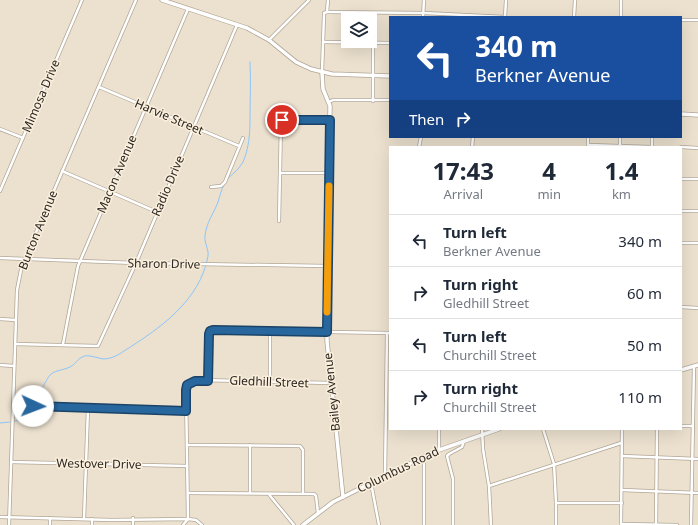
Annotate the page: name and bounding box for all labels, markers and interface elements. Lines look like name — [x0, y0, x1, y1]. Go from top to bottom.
map controls — [341, 12, 377, 48]
button: layers — [341, 12, 377, 48]
text: 340 m — [475, 27, 558, 65]
icon: left — [409, 32, 461, 84]
street label: Mimosa Drive — [18, 56, 64, 135]
text: Berkner Avenue — [475, 63, 611, 87]
street label: Harvie Street — [132, 94, 207, 139]
pin — [265, 103, 299, 137]
icon: right — [452, 108, 474, 130]
icon: arrive — [271, 109, 293, 131]
text: Then — [409, 109, 444, 129]
street label: Macon Avenue — [92, 132, 141, 215]
street label: Radio Drive — [147, 152, 188, 219]
text: 17:43 — [432, 154, 494, 187]
text: 4 — [542, 154, 556, 187]
text: 1.4 — [604, 154, 639, 187]
text: Arrival — [443, 185, 483, 203]
text: min — [537, 185, 561, 203]
text: km — [612, 185, 631, 203]
street label: Burton Avenue — [14, 187, 61, 272]
text: Turn left — [443, 222, 507, 242]
icon: left — [409, 230, 431, 252]
text: 340 m — [618, 231, 662, 251]
text: Berkner Avenue — [443, 242, 541, 260]
street label: Sharon Drive — [127, 254, 201, 273]
text: Turn right — [443, 274, 518, 294]
icon: right — [409, 282, 431, 304]
text: 60 m — [627, 283, 662, 303]
text: Gledhill Street — [443, 294, 529, 312]
text: Turn left — [443, 326, 507, 346]
icon: left — [409, 334, 431, 356]
text: 50 m — [627, 335, 662, 355]
text: Churchill Street — [443, 346, 536, 364]
street label: Bailey Avenue — [319, 352, 344, 432]
street label: Gledhill Street — [229, 372, 310, 391]
text: Turn right — [443, 378, 518, 398]
position arrow — [12, 385, 54, 427]
icon: right — [409, 386, 431, 408]
text: 110 m — [618, 387, 662, 407]
text: Churchill Street — [443, 398, 536, 416]
street label: Columbus Road — [354, 442, 442, 497]
street label: Westover Drive — [56, 454, 142, 473]

